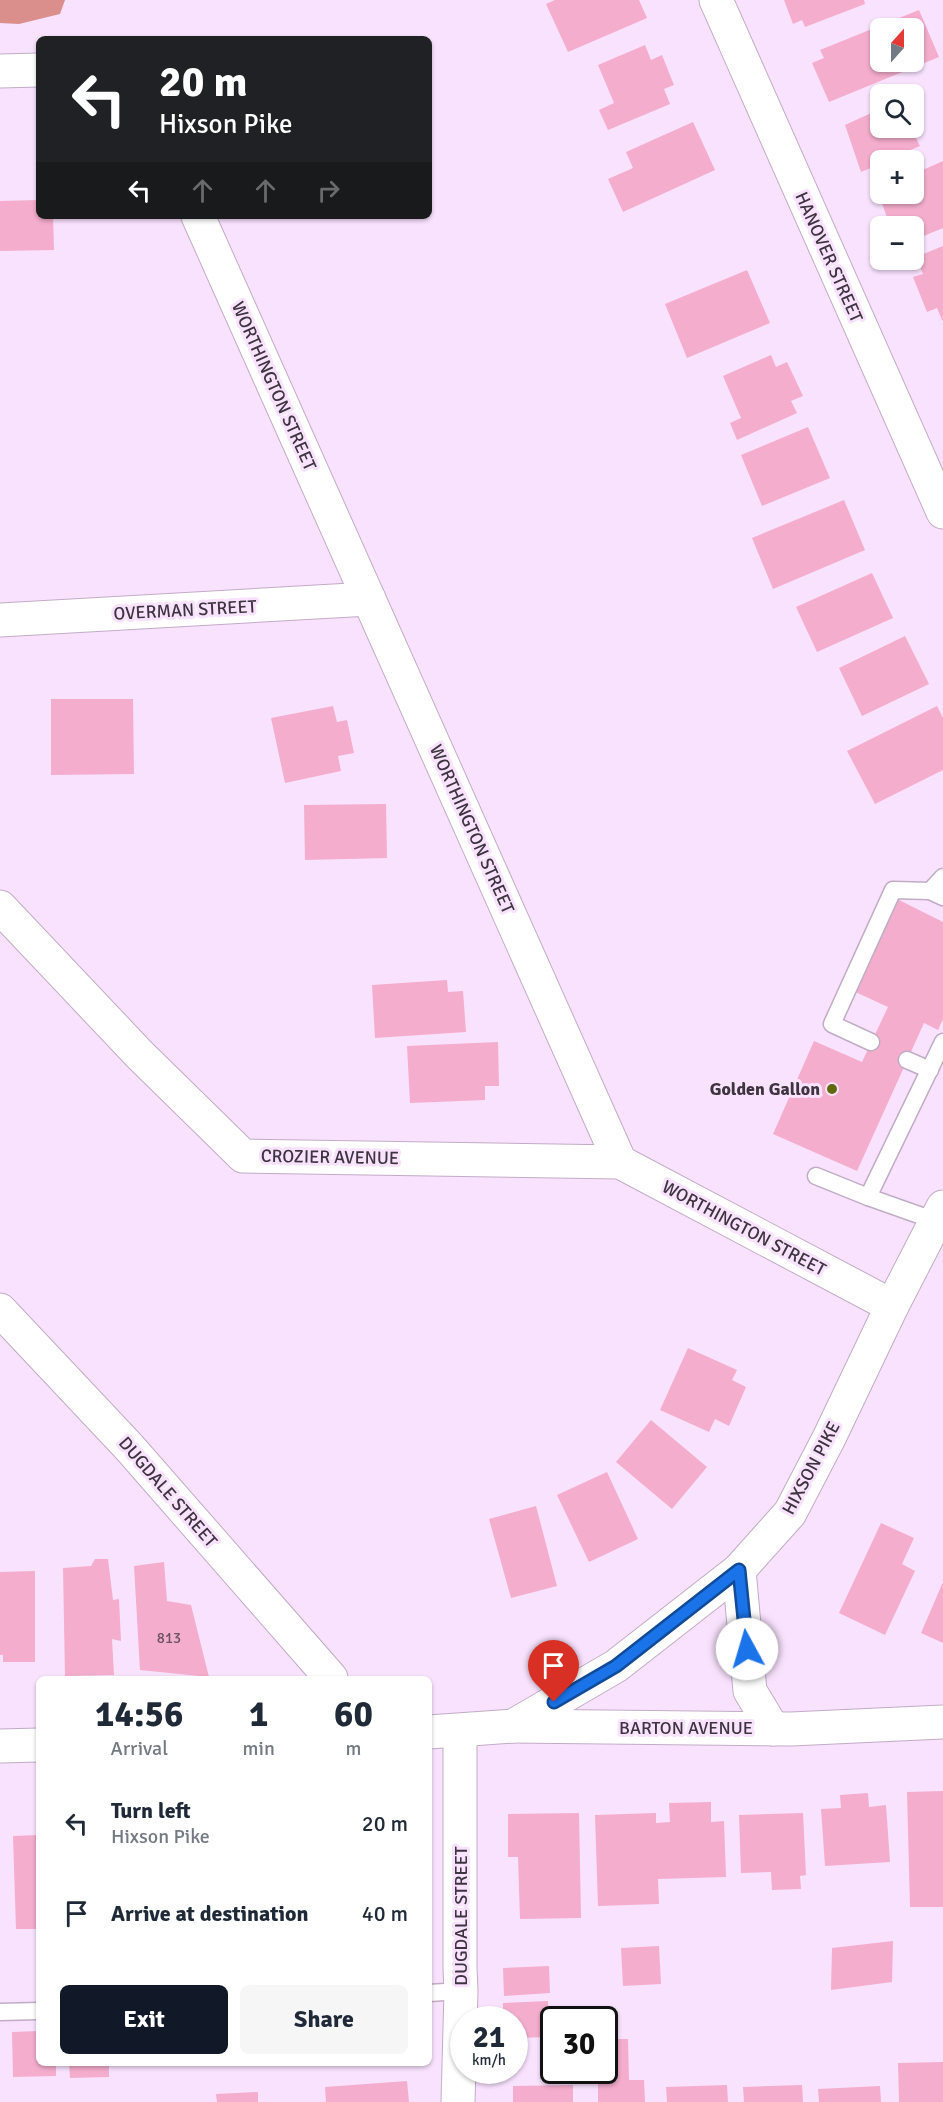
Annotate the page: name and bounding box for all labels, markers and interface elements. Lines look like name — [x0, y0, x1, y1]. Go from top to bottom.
north arrow — [870, 18, 924, 72]
map controls — [870, 18, 924, 270]
text: 20 m — [159, 57, 248, 108]
icon: left — [60, 60, 138, 138]
button: search — [870, 84, 924, 138]
text: Hixson Pike — [159, 108, 292, 141]
button: + — [870, 150, 924, 204]
icon: left — [123, 174, 156, 207]
icon: ahead — [186, 174, 219, 207]
icon: ahead — [249, 174, 282, 207]
icon: right — [312, 174, 345, 207]
street label: HANOVER STREET — [790, 188, 868, 326]
button: − — [870, 216, 924, 270]
street label: WORTHINGTON STREET — [227, 298, 321, 474]
street label: OVERMAN STREET — [113, 595, 257, 625]
street label: WORTHINGTON STREET — [425, 741, 519, 917]
place label: Golden Gallon — [710, 1078, 820, 1100]
marker: Golden Gallon — [825, 1082, 839, 1096]
street label: CROZIER AVENUE — [261, 1145, 399, 1169]
street label: WORTHINGTON STREET — [658, 1175, 830, 1281]
street label: HIXSON PIKE — [777, 1418, 845, 1518]
street label: DUGDALE STREET — [114, 1432, 222, 1552]
position arrow — [715, 1617, 779, 1681]
house number: 813 — [157, 1629, 181, 1647]
pin — [528, 1640, 579, 1702]
icon: arrive — [537, 1649, 570, 1682]
text: 14:56 — [95, 1692, 183, 1737]
text: 1 — [249, 1692, 268, 1737]
text: 60 — [334, 1692, 373, 1737]
street label: BARTON AVENUE — [619, 1717, 753, 1739]
text: Arrival — [110, 1736, 168, 1761]
text: min — [243, 1736, 275, 1761]
text: m — [345, 1736, 361, 1761]
text: Turn left — [111, 1797, 191, 1824]
icon: left — [60, 1807, 93, 1840]
text: 20 m — [362, 1810, 408, 1837]
text: Hixson Pike — [111, 1824, 210, 1849]
street label: DUGDALE STREET — [450, 1846, 472, 1986]
icon: arrive — [60, 1897, 93, 1930]
text: Arrive at destination — [111, 1900, 308, 1927]
text: 40 m — [362, 1900, 408, 1927]
button: Exit — [60, 1985, 228, 2054]
button: Share — [240, 1985, 408, 2054]
speed limit sign: 30 — [540, 2006, 618, 2084]
text: 21 — [473, 2019, 505, 2056]
text: km/h — [472, 2051, 506, 2069]

